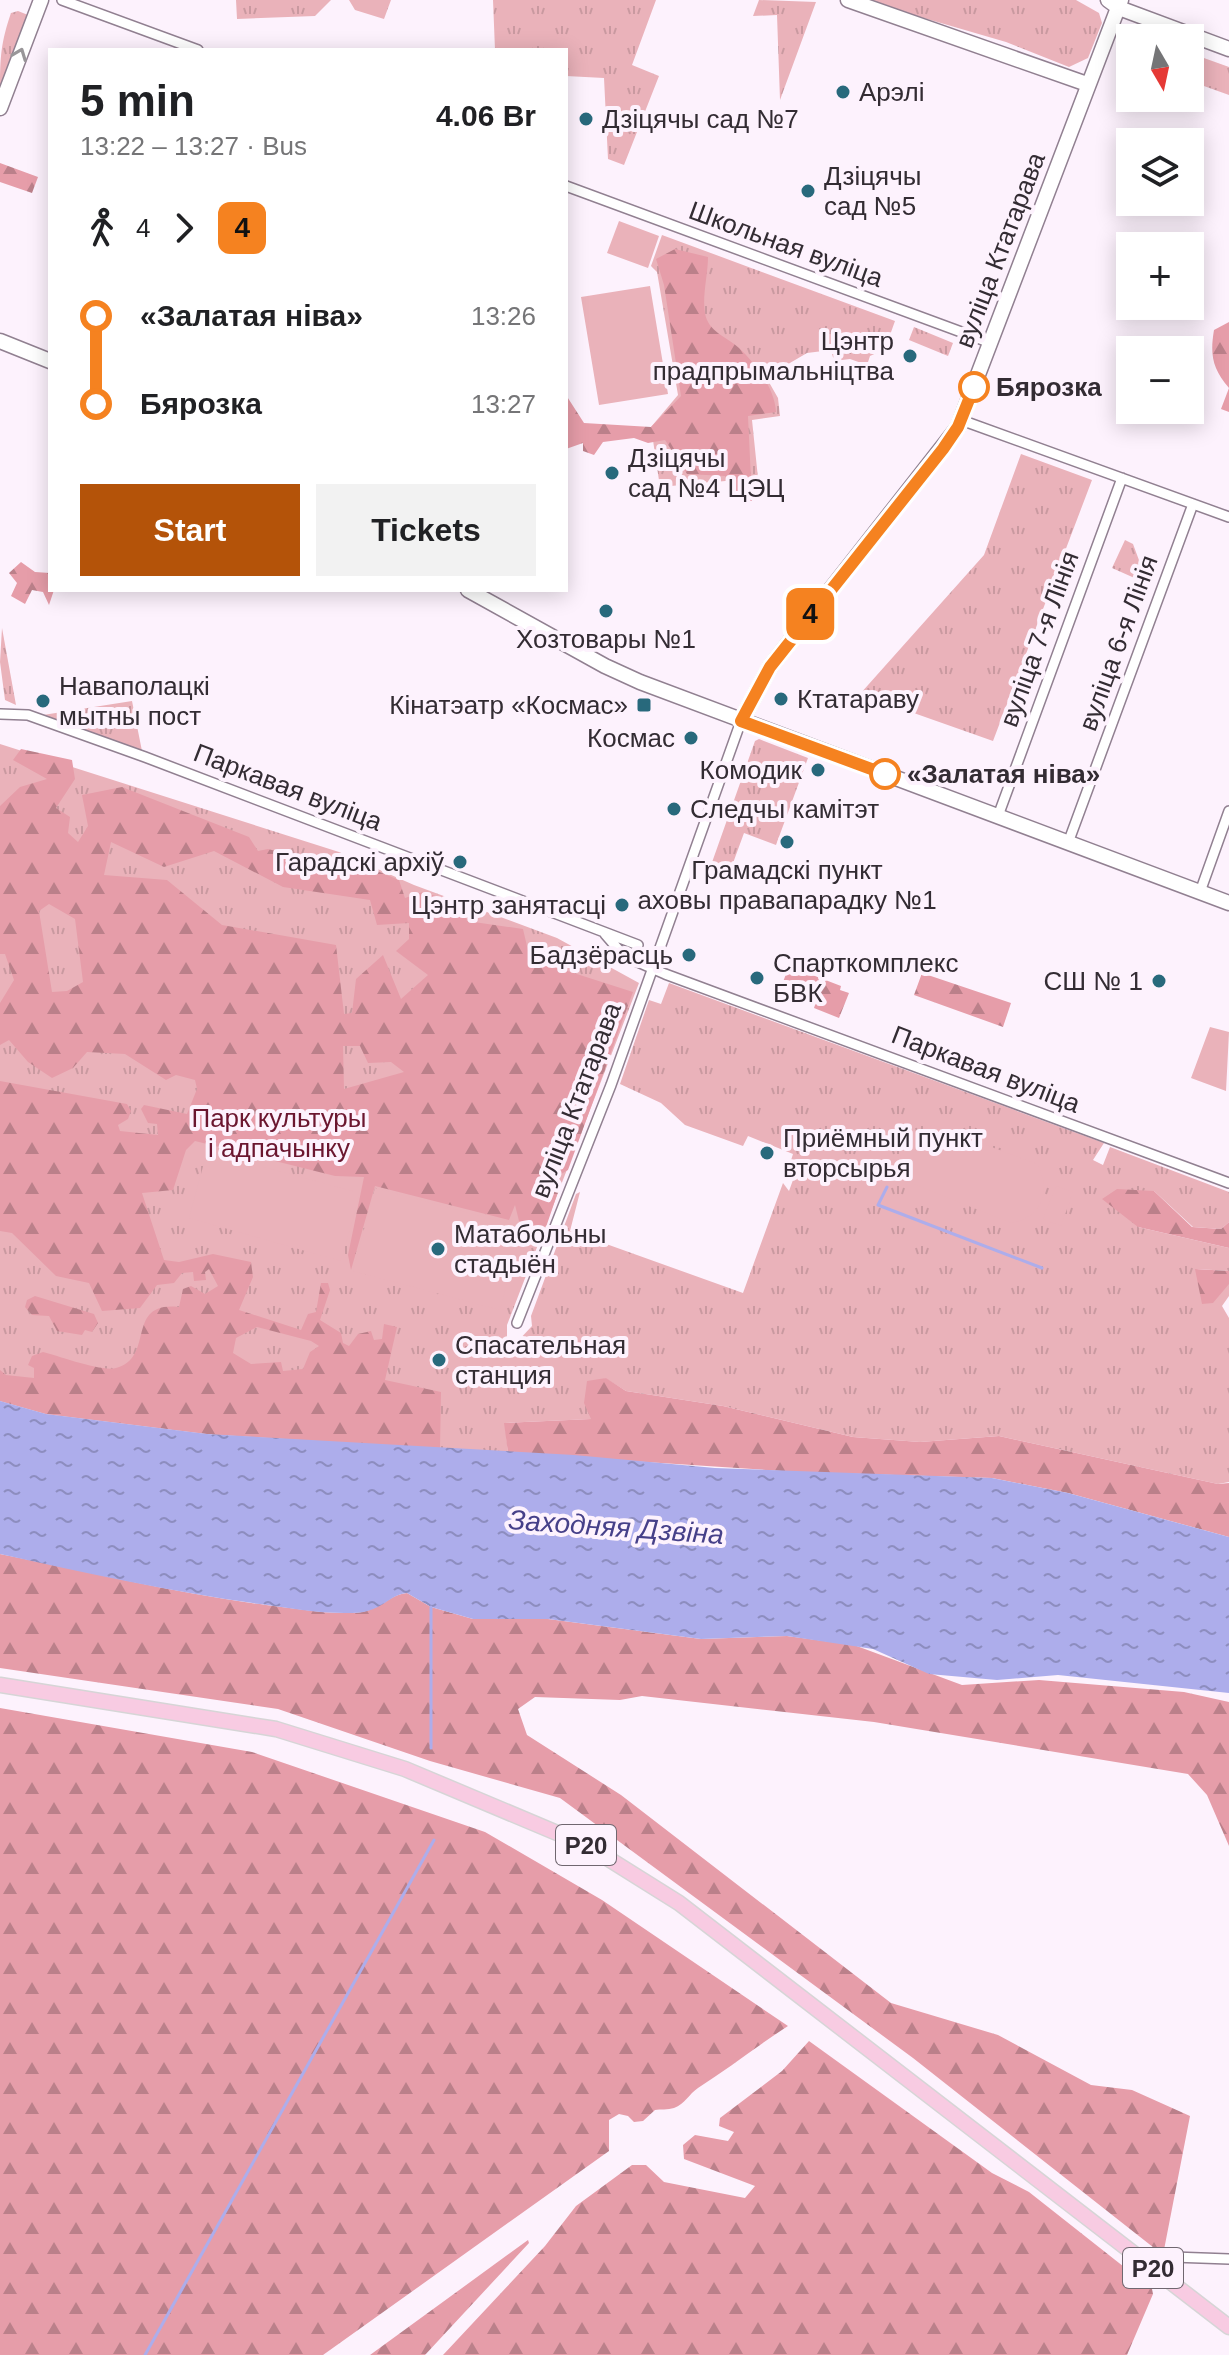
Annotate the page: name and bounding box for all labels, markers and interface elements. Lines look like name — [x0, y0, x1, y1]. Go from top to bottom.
north arrow — [1116, 24, 1204, 112]
map controls — [1116, 24, 1204, 424]
one-way arrow — [10, 48, 27, 62]
text: 5 min — [80, 76, 195, 125]
place label: Арэлі — [859, 77, 924, 107]
marker: Арэлі — [834, 83, 852, 101]
text: 4.06 Br — [436, 99, 536, 132]
place label: Дзіцячы сад №7 — [602, 104, 799, 134]
marker: Дзіцячы сад №7 — [577, 110, 595, 128]
button: layers — [1116, 128, 1204, 216]
text: 13:22 – 13:27 · Bus — [80, 131, 307, 161]
street label: вуліца Ктатарава — [949, 148, 1051, 352]
place label: Дзіцячы сад №5 — [824, 161, 921, 221]
marker: Дзіцячы сад №5 — [799, 182, 817, 200]
street label: Школьная вуліца — [685, 195, 888, 293]
icon: walk — [80, 206, 124, 250]
icon: forward — [162, 206, 206, 250]
text: 4 — [234, 212, 250, 243]
text: 4 — [136, 213, 150, 243]
button: + — [1116, 232, 1204, 320]
text: «Залатая ніва» — [140, 299, 363, 332]
text: 13:26 — [471, 301, 536, 331]
place label: Цэнтр прадпрымальніцтва — [653, 326, 895, 386]
button: − — [1116, 336, 1204, 424]
marker: Цэнтр прадпрымальніцтва — [901, 347, 919, 365]
marker: Бярозка — [959, 372, 989, 402]
place label: Бярозка — [996, 372, 1102, 402]
text: Бярозка — [140, 387, 262, 420]
text: 13:27 — [471, 389, 536, 419]
place label: Дзіцячы сад №4 ЦЭЦ — [628, 443, 785, 503]
marker: Дзіцячы сад №4 ЦЭЦ — [603, 464, 621, 482]
button: Start — [80, 484, 300, 576]
button: Tickets — [316, 484, 536, 576]
street label: вуліца 7-я Лінія — [993, 547, 1085, 731]
street label: вуліца 6-я Лінія — [1072, 551, 1164, 735]
line badge: 4 — [784, 588, 836, 640]
text: 4 — [802, 598, 818, 629]
marker: Хозтовары №1 — [597, 602, 615, 620]
place label: Хозтовары №1 — [516, 624, 696, 654]
place label: Наваполацкі мытны пост — [59, 671, 210, 731]
place label: Ктатараву — [797, 684, 919, 714]
place label: Кінатэатр «Космас» — [389, 690, 628, 720]
marker: Ктатараву — [772, 690, 790, 708]
marker: Наваполацкі мытны пост — [34, 692, 52, 710]
marker: Кінатэатр «Космас» — [635, 696, 653, 714]
place label: Космас — [587, 723, 675, 753]
marker: Космас — [682, 729, 700, 747]
street label: Паркавая вуліца — [190, 737, 387, 837]
place label: Комодик — [700, 755, 803, 785]
marker: «Залатая ніва» — [870, 759, 900, 789]
place label: «Залатая ніва» — [907, 759, 1100, 789]
marker: Комодик — [809, 761, 827, 779]
place label: Следчы камітэт — [690, 794, 879, 824]
marker: Следчы камітэт — [665, 800, 683, 818]
marker: Грамадскі пункт аховы правапарадку №1 — [778, 833, 796, 851]
place label: Гарадскі архіў — [275, 847, 444, 877]
marker: Гарадскі архіў — [451, 853, 469, 871]
place label: Грамадскі пункт аховы правапарадку №1 — [637, 855, 937, 915]
place label: Цэнтр занятасці — [411, 890, 606, 920]
marker: Цэнтр занятасці — [613, 896, 631, 914]
place label: Бадзёрасць — [530, 940, 673, 970]
marker: Бадзёрасць — [680, 946, 698, 964]
place label: Спарткомплекс БВК — [773, 948, 959, 1008]
place label: СШ № 1 — [1044, 966, 1143, 996]
marker: Спарткомплекс БВК — [748, 969, 766, 987]
marker: СШ № 1 — [1150, 972, 1168, 990]
street label: вуліца Ктатарава — [525, 998, 627, 1202]
street label: Паркавая вуліца — [888, 1019, 1085, 1119]
park label: Парк культуры і адпачынку — [191, 1103, 367, 1163]
place label: Приёмный пункт вторсырья — [783, 1123, 983, 1183]
marker: Приёмный пункт вторсырья — [758, 1144, 776, 1162]
place label: Матабольны стадыён — [454, 1219, 606, 1279]
marker: Матабольны стадыён — [429, 1240, 447, 1258]
place label: Спасательная станция — [455, 1330, 626, 1390]
marker: Спасательная станция — [430, 1351, 448, 1369]
water label: Заходняя Дзвіна — [507, 1504, 725, 1550]
road number: Р20 — [556, 1825, 616, 1865]
road number: Р20 — [1123, 2248, 1183, 2288]

